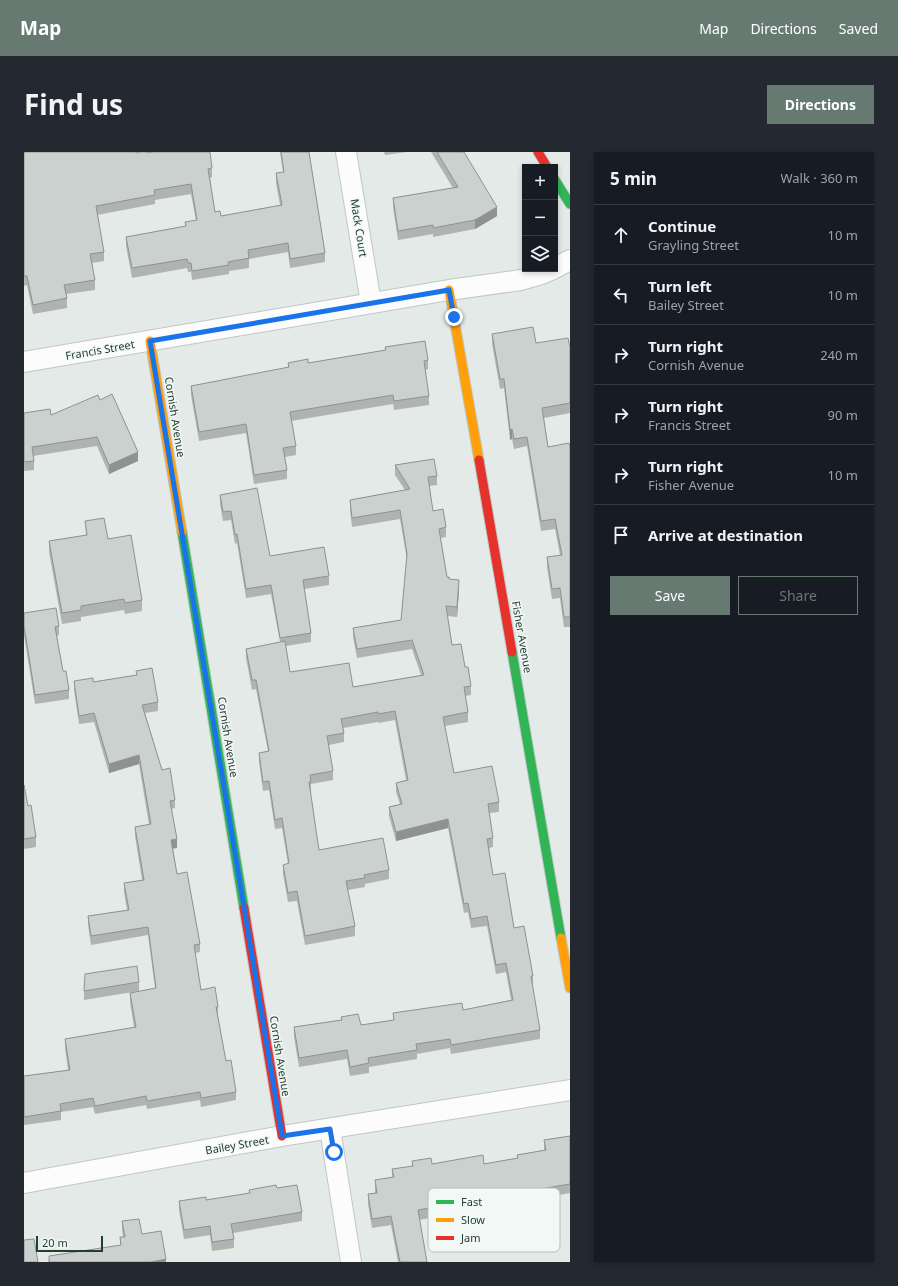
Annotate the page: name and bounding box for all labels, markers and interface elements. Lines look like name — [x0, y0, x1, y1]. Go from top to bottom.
text: Map — [20, 15, 61, 41]
text: Map — [699, 19, 728, 38]
text: Directions — [750, 19, 817, 38]
text: Saved — [839, 19, 878, 38]
text: Find us — [24, 85, 123, 123]
button: Directions — [767, 85, 874, 124]
map controls — [522, 164, 558, 272]
button: + — [522, 164, 558, 200]
text: 5 min — [610, 167, 657, 190]
text: Walk · 360 m — [780, 169, 858, 187]
street label: Mack Court — [347, 198, 372, 258]
button: − — [522, 200, 558, 236]
text: Continue — [648, 216, 716, 236]
icon: ahead — [610, 224, 632, 246]
text: 10 m — [828, 226, 858, 244]
button: layers — [522, 236, 558, 272]
text: Grayling Street — [648, 236, 739, 254]
text: Turn left — [648, 276, 712, 296]
icon: left — [610, 284, 632, 306]
text: 10 m — [828, 286, 858, 304]
text: Bailey Street — [648, 296, 724, 314]
route end — [445, 308, 463, 326]
street label: Francis Street — [64, 336, 136, 363]
text: Turn right — [648, 336, 723, 356]
icon: right — [610, 344, 632, 366]
text: 240 m — [820, 346, 858, 364]
text: Cornish Avenue — [648, 356, 744, 374]
street label: Cornish Avenue — [162, 376, 189, 458]
text: Turn right — [648, 396, 723, 416]
icon: right — [610, 404, 632, 426]
text: 90 m — [828, 406, 858, 424]
text: Francis Street — [648, 416, 731, 434]
text: Turn right — [648, 456, 723, 476]
icon: right — [610, 464, 632, 486]
text: 10 m — [828, 466, 858, 484]
text: Fisher Avenue — [648, 476, 734, 494]
icon: arrive — [610, 524, 632, 546]
text: Arrive at destination — [648, 525, 803, 545]
button: Save — [610, 576, 730, 615]
button: Share — [738, 576, 858, 615]
street label: Fisher Avenue — [509, 600, 536, 674]
street label: Cornish Avenue — [215, 696, 242, 778]
street label: Cornish Avenue — [267, 1015, 294, 1097]
street label: Bailey Street — [204, 1132, 270, 1157]
route start — [325, 1143, 343, 1161]
legend — [428, 1188, 560, 1252]
text: Fast — [461, 1194, 482, 1209]
text: Slow — [461, 1212, 485, 1227]
text: Jam — [460, 1230, 480, 1245]
scale bar — [36, 1234, 103, 1253]
text: 20 m — [42, 1235, 68, 1250]

